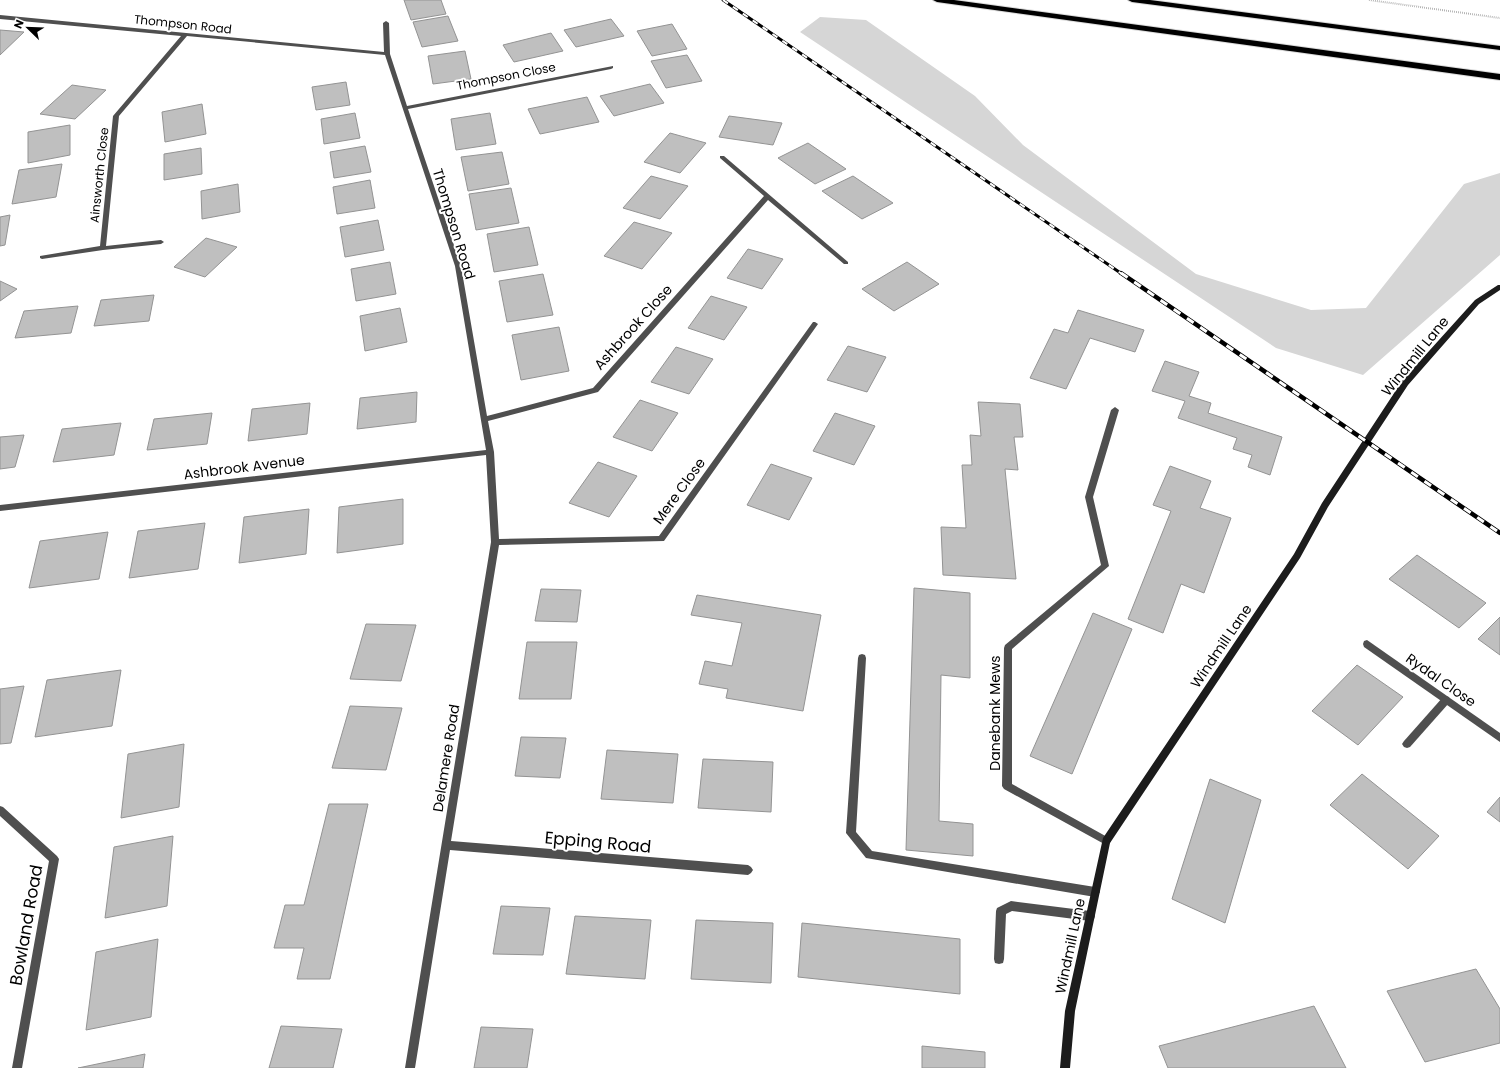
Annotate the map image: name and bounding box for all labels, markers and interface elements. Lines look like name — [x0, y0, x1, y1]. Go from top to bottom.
north arrow — [8, 8, 48, 48]
street label: Thompson Road — [133, 10, 233, 38]
text: N — [10, 17, 28, 31]
street label: Thompson Close — [455, 58, 557, 94]
street label: Ainsworth Close — [86, 126, 112, 224]
street label: Thompson Road — [428, 166, 480, 282]
street label: Ashbrook Close — [589, 280, 677, 374]
street label: Windmill Lane — [1377, 312, 1454, 400]
street label: Ashbrook Avenue — [182, 450, 306, 484]
street label: Mere Close — [648, 453, 710, 528]
street label: Windmill Lane — [1186, 600, 1257, 692]
street label: Rydal Close — [1402, 648, 1480, 712]
street label: Danebank Mews — [985, 655, 1005, 771]
street label: Delamere Road — [428, 703, 464, 813]
street label: Epping Road — [544, 825, 652, 859]
street label: Bowland Road — [4, 863, 48, 987]
street label: Windmill Lane — [1050, 896, 1090, 996]

